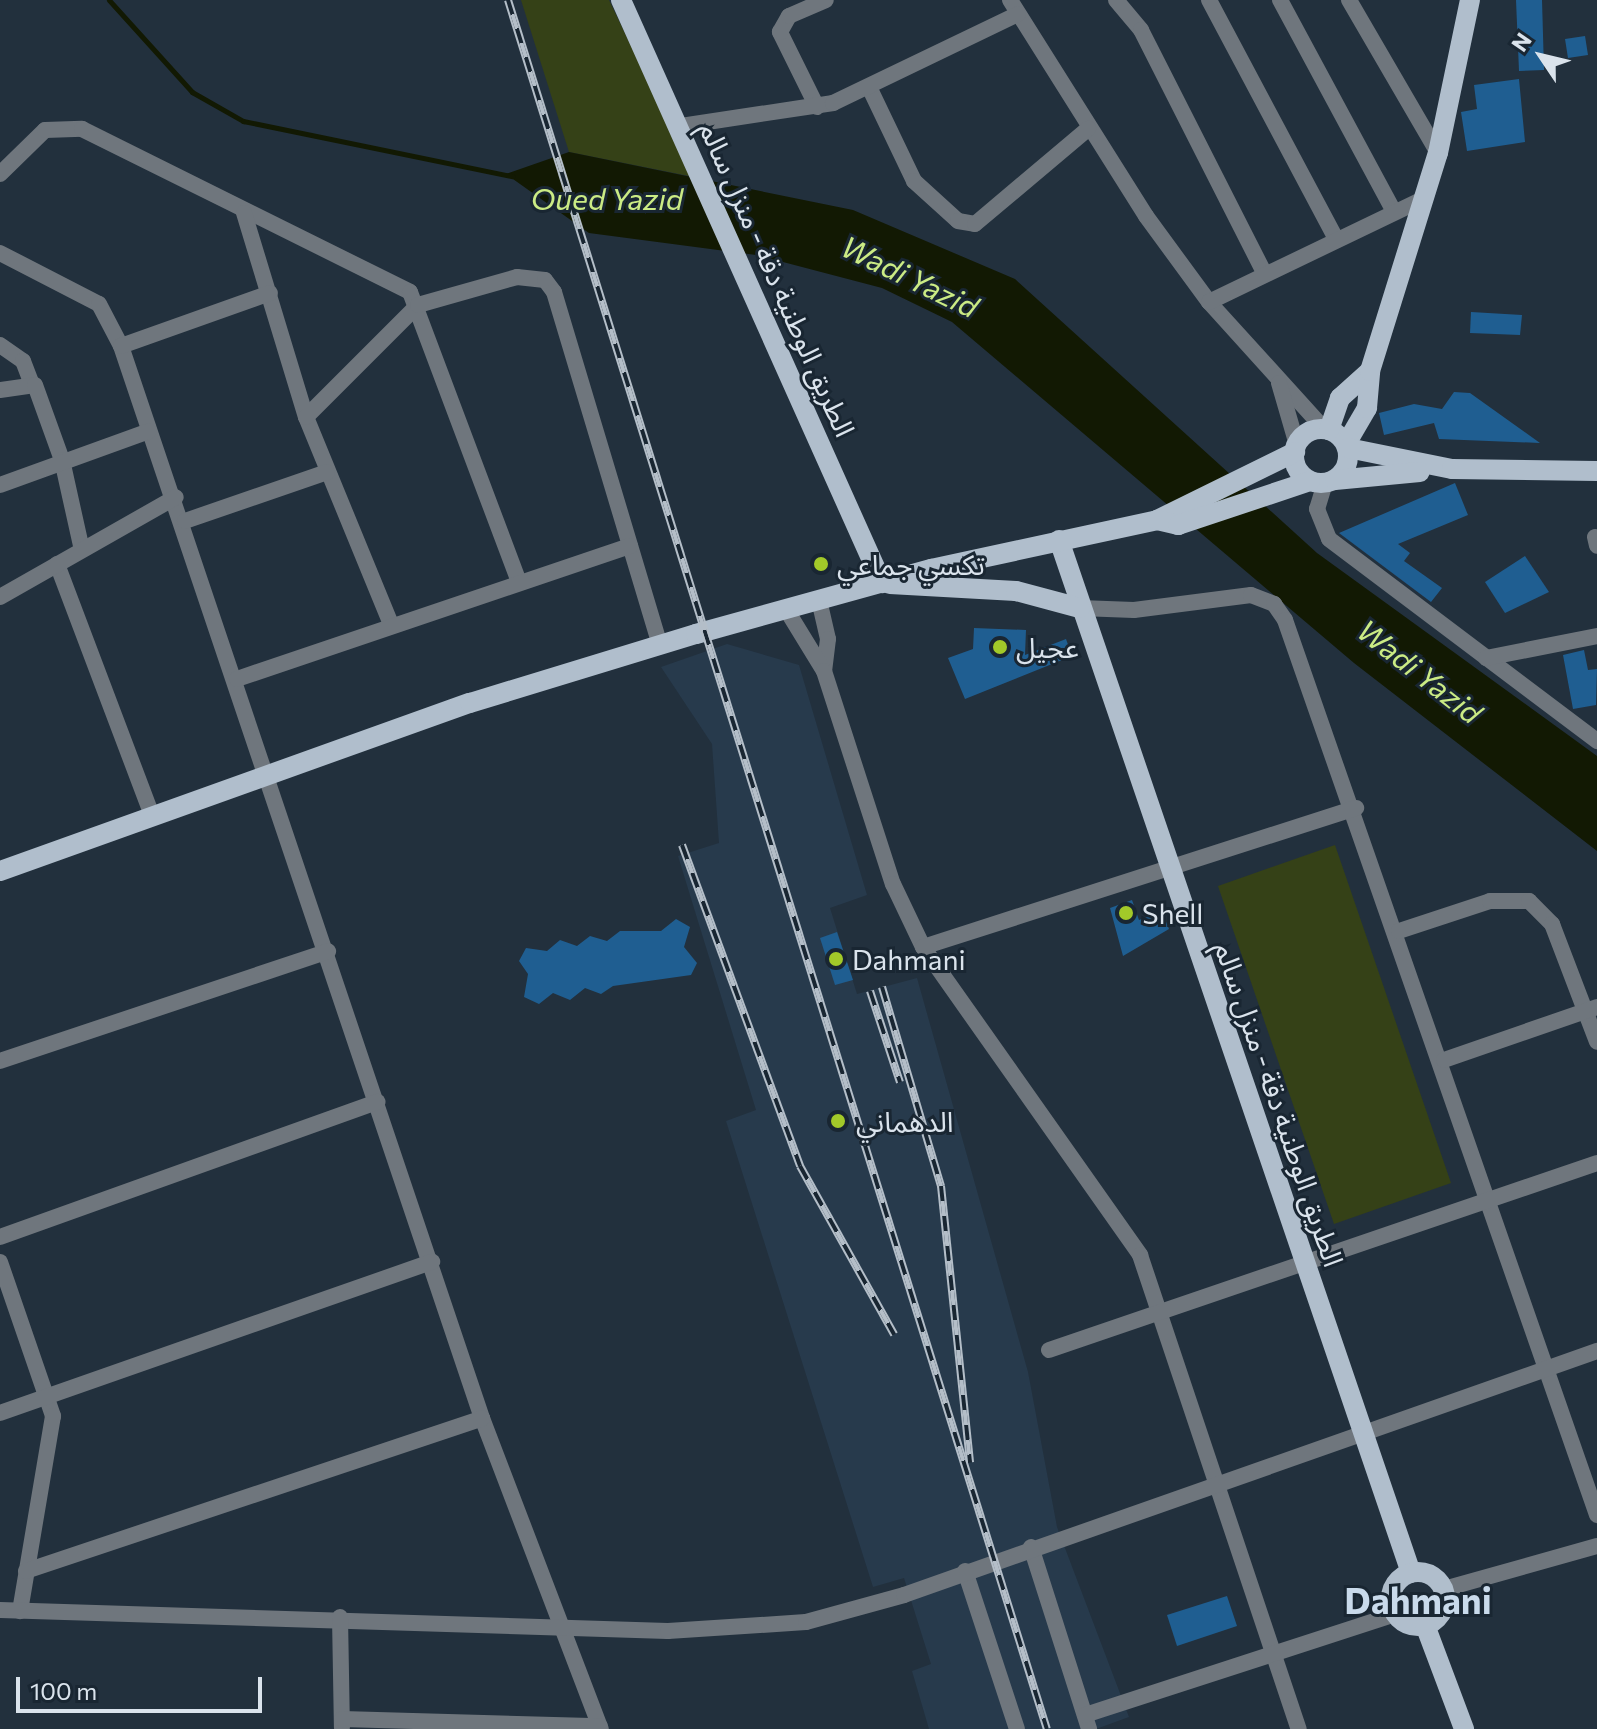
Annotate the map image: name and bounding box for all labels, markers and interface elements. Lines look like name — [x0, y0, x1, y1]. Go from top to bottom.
north arrow — [1501, 16, 1581, 96]
text: N — [1505, 27, 1537, 56]
street label: الطريق الوطنية دقة - منزل سالم — [693, 116, 863, 442]
water label: Oued Yazid — [531, 180, 683, 216]
water label: Wadi Yazid — [836, 227, 984, 325]
place label: تكسي جماعي — [837, 547, 985, 581]
marker: تكسي جماعي — [812, 555, 830, 573]
water label: Wadi Yazid — [1351, 611, 1489, 731]
place label: عجيل — [1016, 630, 1079, 664]
marker: عجيل — [991, 638, 1009, 656]
place label: Shell — [1142, 896, 1203, 930]
marker: Shell — [1117, 904, 1135, 922]
street label: الطريق الوطنية دقة - منزل سالم — [1209, 937, 1351, 1271]
place label: Dahmani — [852, 942, 966, 976]
marker: Dahmani — [827, 950, 845, 968]
place label: الدهماني — [856, 1104, 953, 1138]
marker: الدهماني — [827, 1110, 849, 1132]
district label: Dahmani — [1344, 1578, 1492, 1622]
scale bar — [20, 1661, 266, 1711]
text: 100 m — [30, 1676, 97, 1705]

